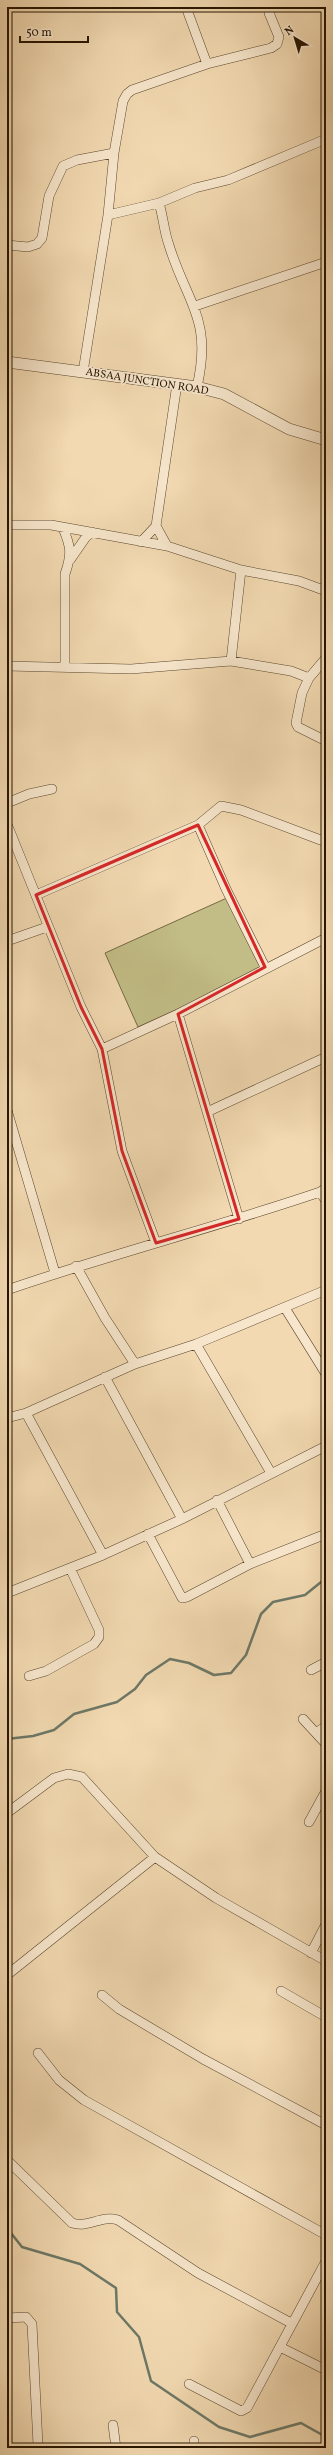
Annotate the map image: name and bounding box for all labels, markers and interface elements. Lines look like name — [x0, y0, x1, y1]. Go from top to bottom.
scale bar — [20, 18, 88, 44]
north arrow — [275, 18, 315, 58]
text: N — [282, 23, 298, 40]
text: 50 m — [26, 25, 52, 41]
street label: ABSAA JUNCTION ROAD — [84, 365, 210, 399]

